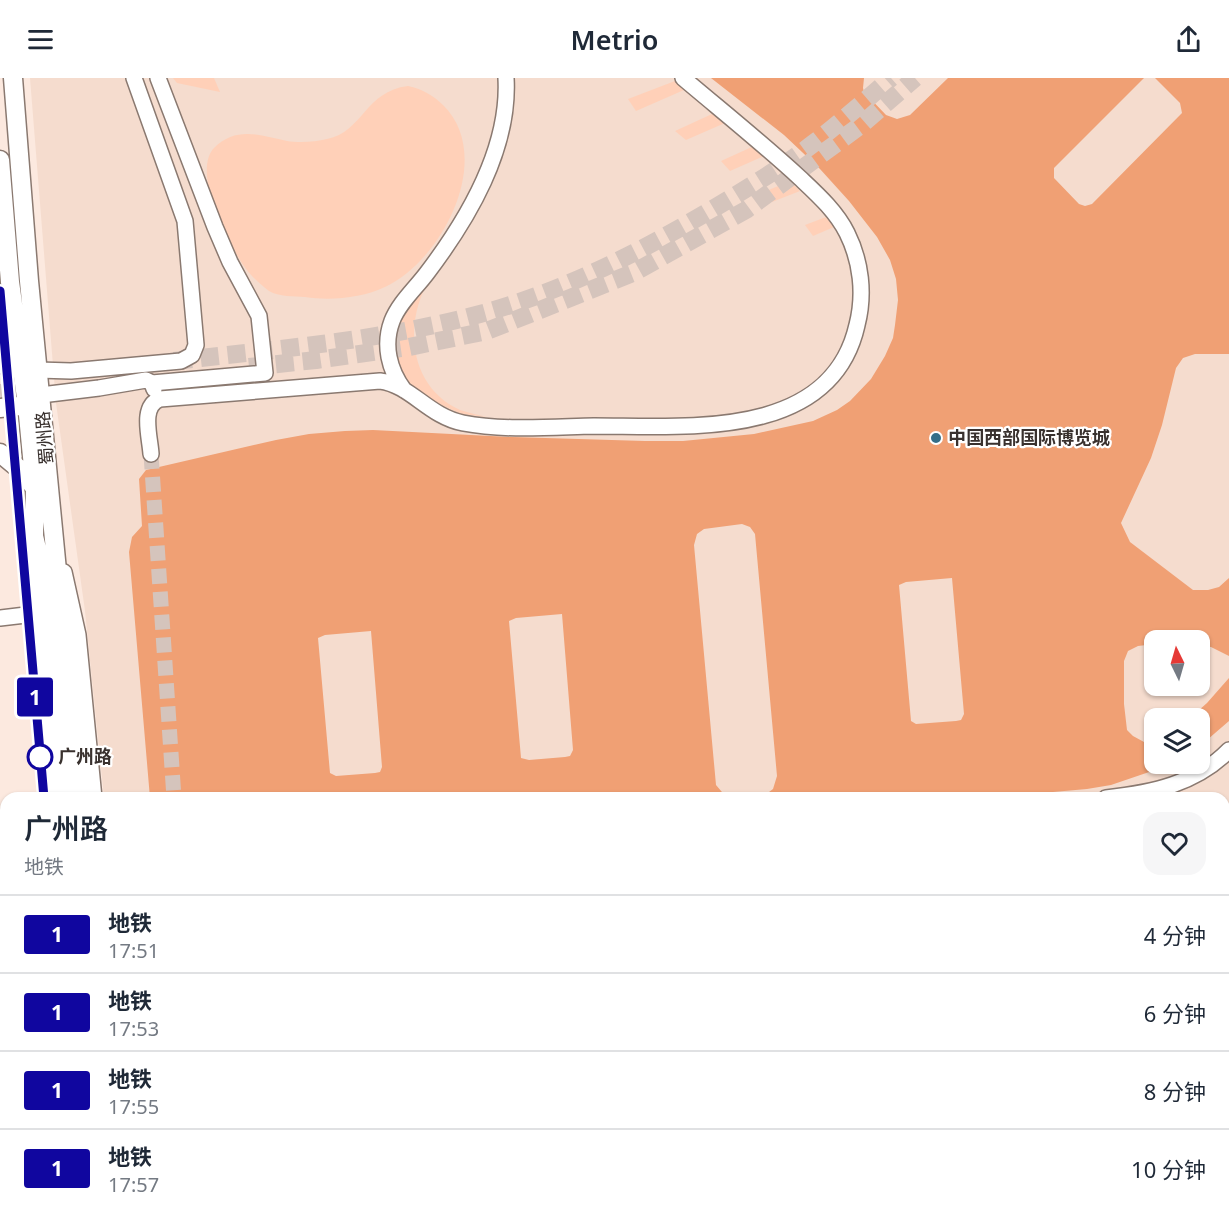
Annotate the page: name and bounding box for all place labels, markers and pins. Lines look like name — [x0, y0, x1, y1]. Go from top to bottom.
place label: 中国西部国际博览城 — [948, 425, 1110, 449]
marker: 中国西部国际博览城 — [929, 431, 943, 445]
marker: 广州路 — [27, 744, 53, 770]
place label: 广州路 — [58, 744, 112, 768]

